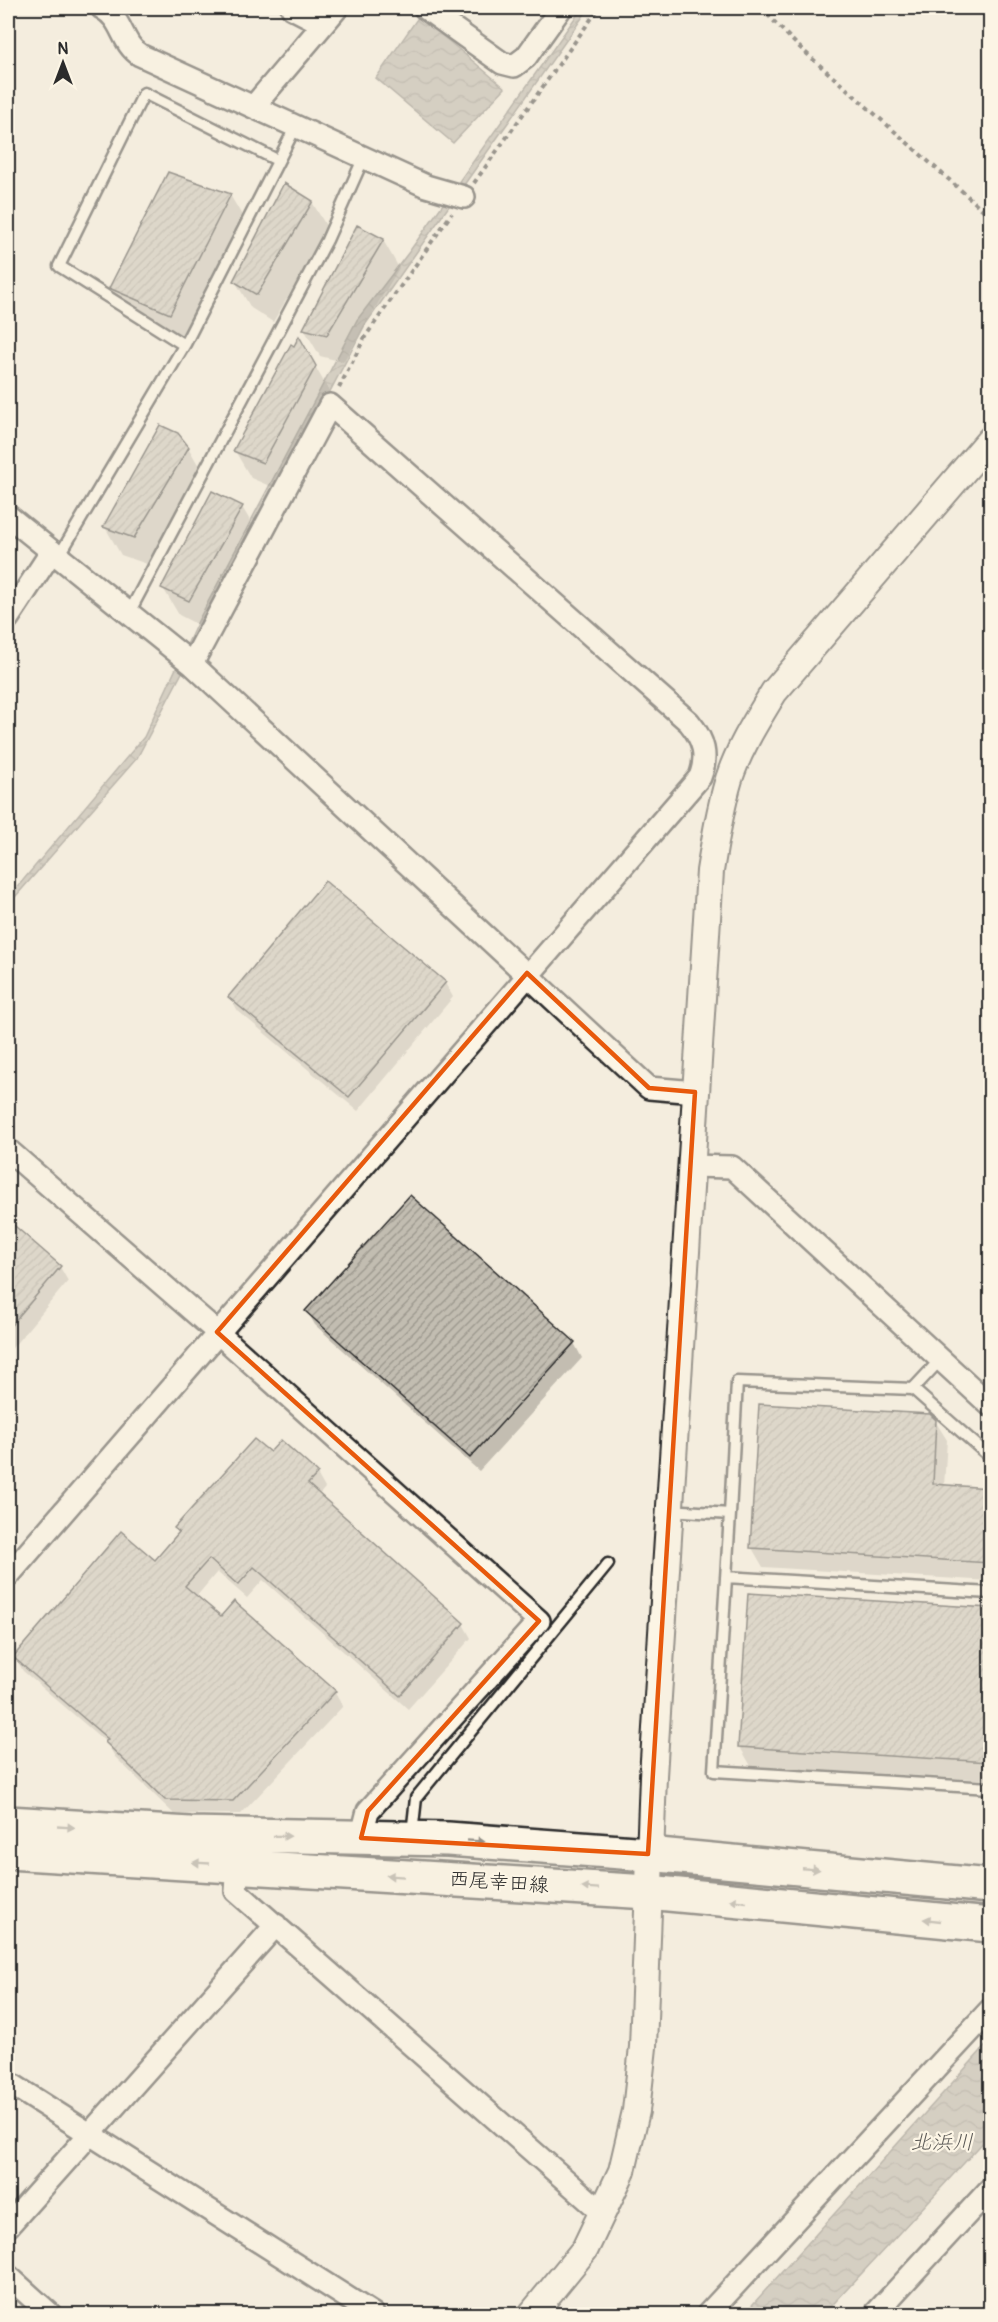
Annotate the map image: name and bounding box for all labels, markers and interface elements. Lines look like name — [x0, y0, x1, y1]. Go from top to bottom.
north arrow — [33, 33, 93, 93]
text: N — [58, 39, 69, 59]
one-way arrow — [56, 1822, 75, 1832]
one-way arrow — [272, 1831, 291, 1841]
one-way arrow — [467, 1836, 486, 1846]
one-way arrow — [191, 1859, 210, 1868]
one-way arrow — [802, 1864, 821, 1874]
street label: 西尾幸田線 — [448, 1866, 550, 1898]
one-way arrow — [386, 1871, 405, 1880]
one-way arrow — [580, 1884, 599, 1893]
one-way arrow — [729, 1896, 748, 1906]
one-way arrow — [923, 1915, 942, 1925]
water label: 北浜川 — [911, 2129, 974, 2156]

